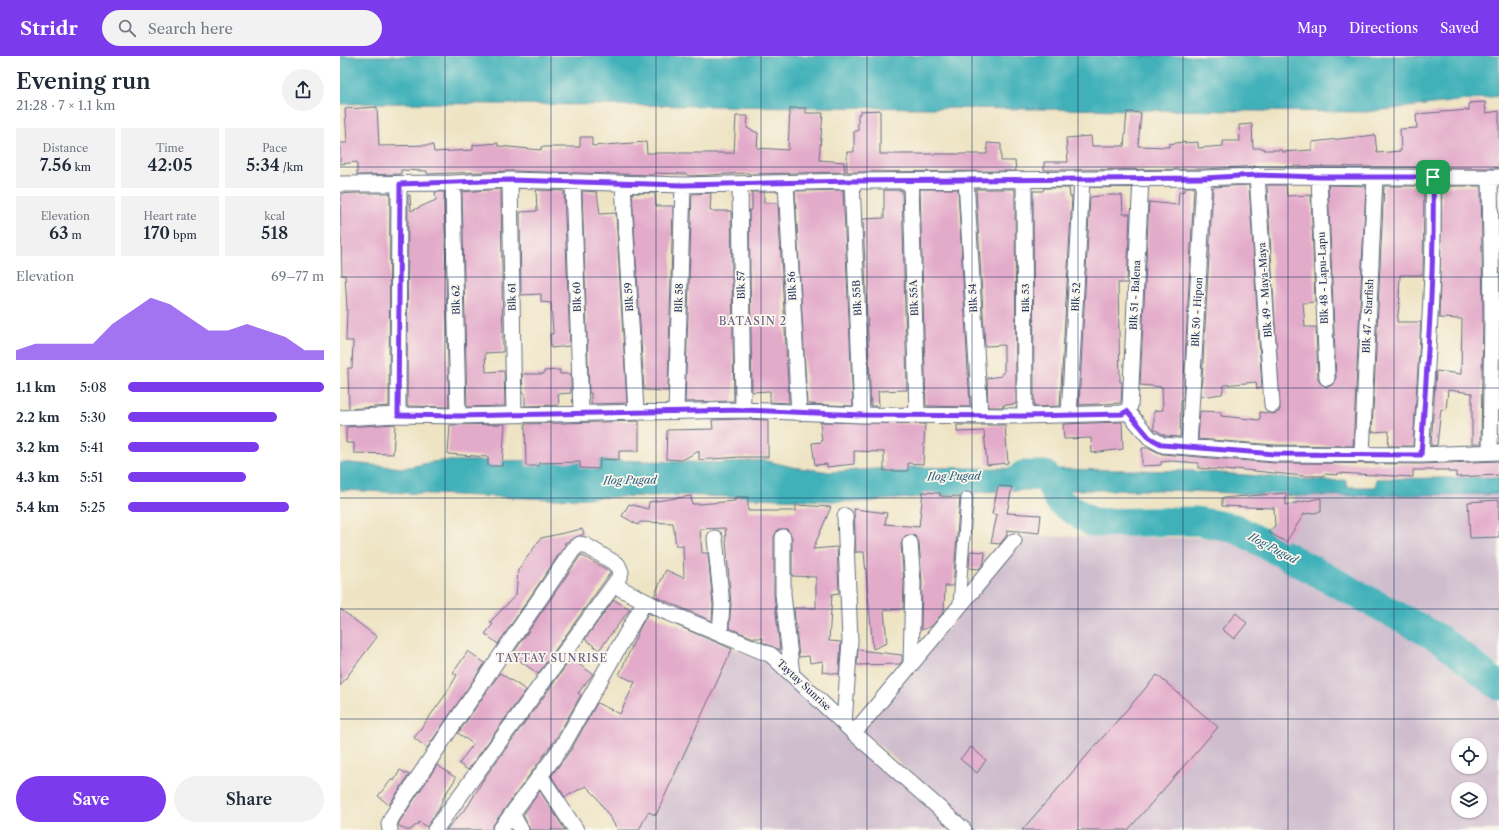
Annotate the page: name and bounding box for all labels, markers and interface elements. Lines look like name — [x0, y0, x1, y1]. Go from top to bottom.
search box — [102, 10, 382, 46]
text: Stridr — [20, 17, 78, 40]
icon: search — [116, 17, 138, 39]
text: Search here — [148, 19, 233, 38]
text: Map — [1297, 19, 1327, 37]
text: Directions — [1349, 19, 1418, 37]
text: Saved — [1440, 19, 1479, 37]
text: Evening run — [16, 68, 151, 95]
button: share — [282, 69, 324, 111]
text: 21:28 · 7 × 1.1 km — [16, 97, 115, 113]
text: Distance — [43, 141, 88, 155]
text: Time — [156, 141, 184, 155]
text: Pace — [262, 141, 287, 155]
text: 7.56 — [40, 155, 71, 175]
text: 42:05 — [147, 155, 193, 175]
text: 5:34 — [246, 155, 280, 175]
text: km — [71, 160, 91, 174]
text: /km — [280, 160, 303, 174]
pin — [1416, 160, 1450, 194]
icon: arrive — [1422, 166, 1444, 188]
text: Elevation — [41, 209, 90, 223]
text: Heart rate — [143, 209, 197, 223]
text: kcal — [264, 209, 285, 223]
text: 63 — [49, 223, 69, 243]
text: 170 — [143, 223, 170, 243]
text: 518 — [261, 223, 288, 243]
text: m — [69, 228, 82, 242]
text: bpm — [170, 228, 197, 242]
street label: Blk 48 - Lapu-Lapu — [1315, 232, 1331, 324]
street label: Blk 49 - Maya-Maya — [1255, 241, 1275, 338]
street label: Blk 51 - Balena — [1127, 259, 1143, 330]
text: Elevation — [16, 268, 74, 284]
text: 69–77 m — [271, 268, 324, 284]
street label: Blk 57 — [734, 271, 748, 299]
street label: Blk 56 — [785, 271, 799, 301]
street label: Blk 50 - Hipon — [1189, 276, 1205, 347]
street label: Blk 47 - Starfish — [1360, 278, 1376, 354]
street label: Blk 55A — [907, 279, 921, 316]
street label: Blk 55B — [850, 280, 864, 316]
street label: Blk 61 — [505, 282, 519, 311]
street label: Blk 60 — [570, 282, 584, 312]
street label: Blk 59 — [622, 282, 636, 312]
street label: Blk 52 — [1069, 282, 1083, 312]
street label: Blk 58 — [672, 283, 686, 313]
street label: Blk 54 — [966, 283, 980, 313]
street label: Blk 53 — [1019, 283, 1032, 313]
street label: Blk 62 — [449, 285, 463, 315]
district label: BATASIN 2 — [719, 314, 787, 328]
text: 1.1 km — [16, 379, 56, 395]
text: 5:08 — [80, 379, 107, 395]
text: 2.2 km — [16, 409, 60, 425]
text: 5:30 — [80, 409, 106, 425]
text: 3.2 km — [16, 439, 59, 455]
text: 5:41 — [80, 439, 104, 455]
text: 4.3 km — [16, 469, 59, 485]
text: 5:51 — [80, 469, 103, 485]
water label: Ilog Pugad — [926, 469, 982, 483]
water label: Ilog Pugad — [602, 473, 658, 487]
text: 5.4 km — [16, 499, 59, 515]
text: 5:25 — [80, 499, 105, 515]
water label: Ilog Pugad — [1245, 529, 1301, 567]
district label: TAYTAY SUNRISE — [496, 651, 608, 665]
street label: Taytay Sunrise — [774, 657, 834, 714]
map controls — [1451, 738, 1487, 818]
button: locate — [1451, 738, 1487, 774]
button: Save — [16, 776, 166, 822]
button: Share — [174, 776, 324, 822]
button: layers — [1451, 782, 1487, 818]

